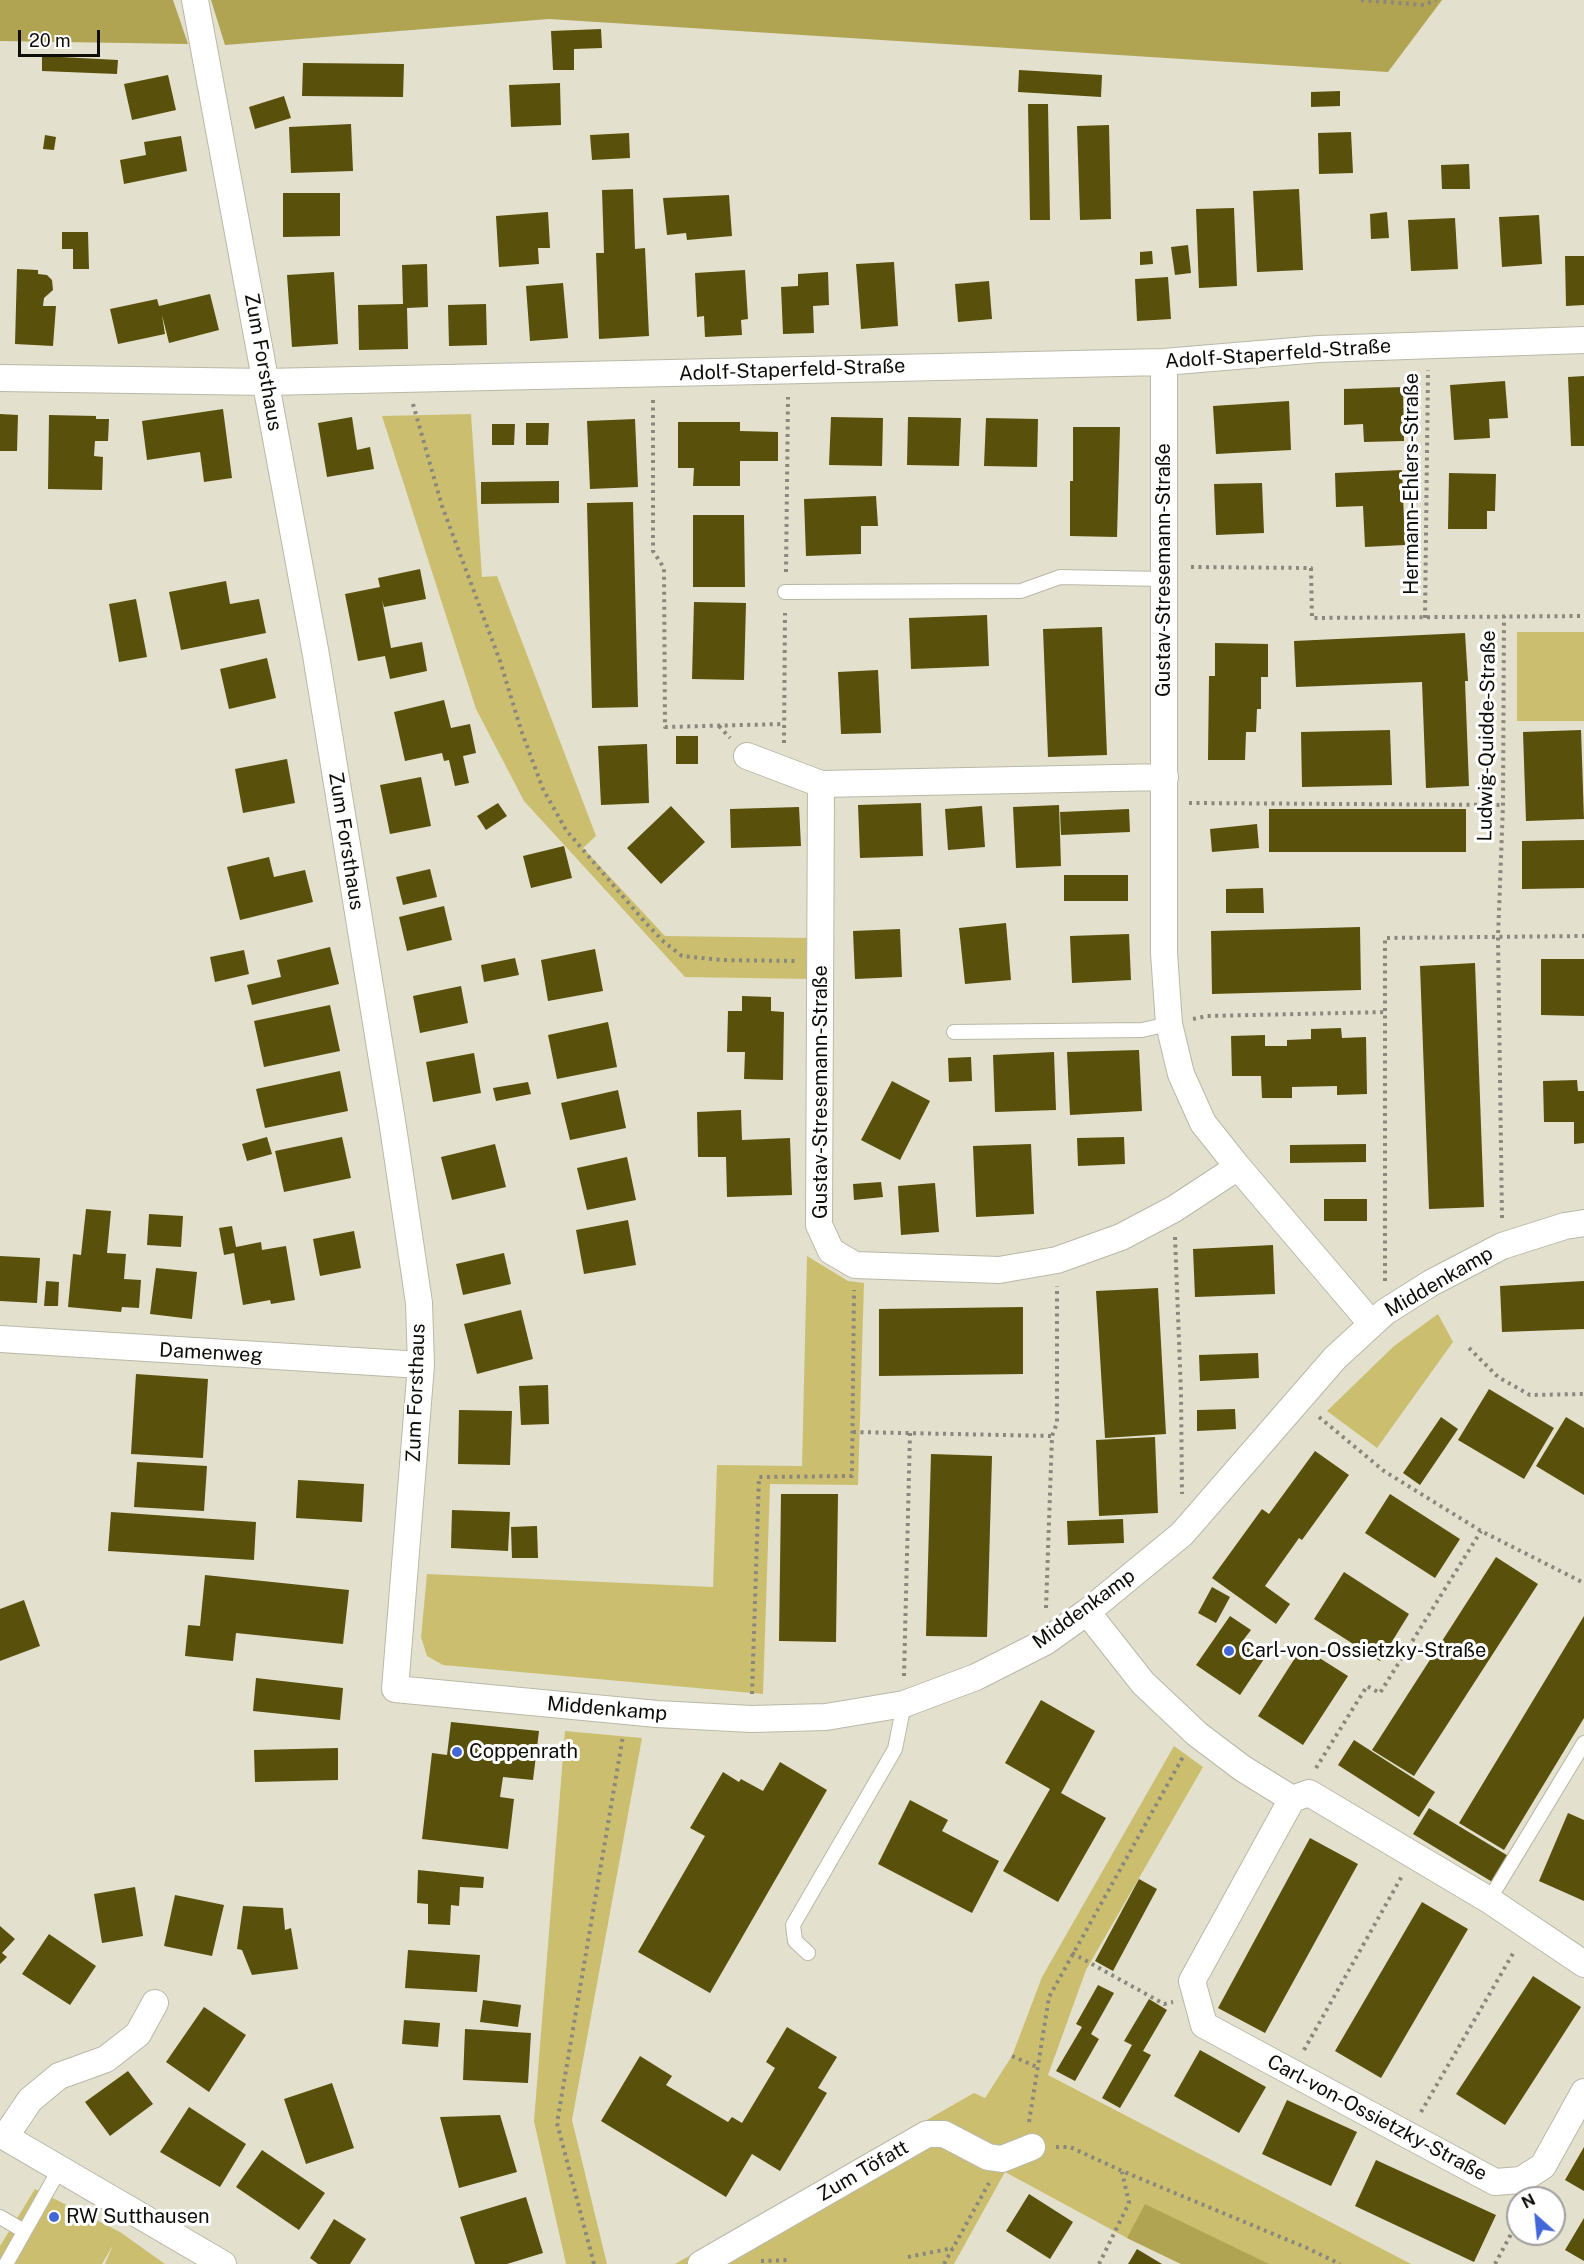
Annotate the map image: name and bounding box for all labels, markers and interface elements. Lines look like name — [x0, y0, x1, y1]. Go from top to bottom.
scale bar — [21, 18, 104, 56]
text: 20 m — [29, 30, 71, 51]
street label: Zum Forsthaus — [239, 291, 287, 433]
street label: Adolf-Staperfeld-Straße — [1164, 334, 1392, 374]
street label: Adolf-Staperfeld-Straße — [678, 354, 906, 386]
street label: Hermann-Ehlers-Straße — [1400, 373, 1424, 595]
street label: Gustav-Stresemann-Straße — [1152, 443, 1176, 697]
street label: Ludwig-Quidde-Straße — [1473, 630, 1501, 842]
street label: Zum Forsthaus — [323, 770, 369, 912]
street label: Gustav-Stresemann-Straße — [809, 965, 833, 1219]
street label: Middenkamp — [1381, 1241, 1497, 1323]
street label: Zum Forsthaus — [402, 1323, 430, 1463]
street label: Damenweg — [159, 1338, 263, 1368]
street label: Middenkamp — [1028, 1564, 1140, 1654]
place label: Carl-von-Ossietzky-Straße — [1241, 1639, 1486, 1663]
marker: Carl-von-Ossietzky-Straße — [1222, 1644, 1236, 1658]
street label: Middenkamp — [546, 1692, 668, 1726]
place label: Coppenrath — [469, 1740, 578, 1764]
marker: Coppenrath — [450, 1745, 464, 1759]
street label: Carl-von-Ossietzky-Straße — [1263, 2050, 1491, 2186]
street label: Zum Töfatt — [813, 2135, 913, 2207]
north arrow — [1506, 2186, 1566, 2246]
text: N — [1519, 2190, 1538, 2213]
place label: RW Sutthausen — [66, 2205, 210, 2229]
marker: RW Sutthausen — [47, 2210, 61, 2224]

